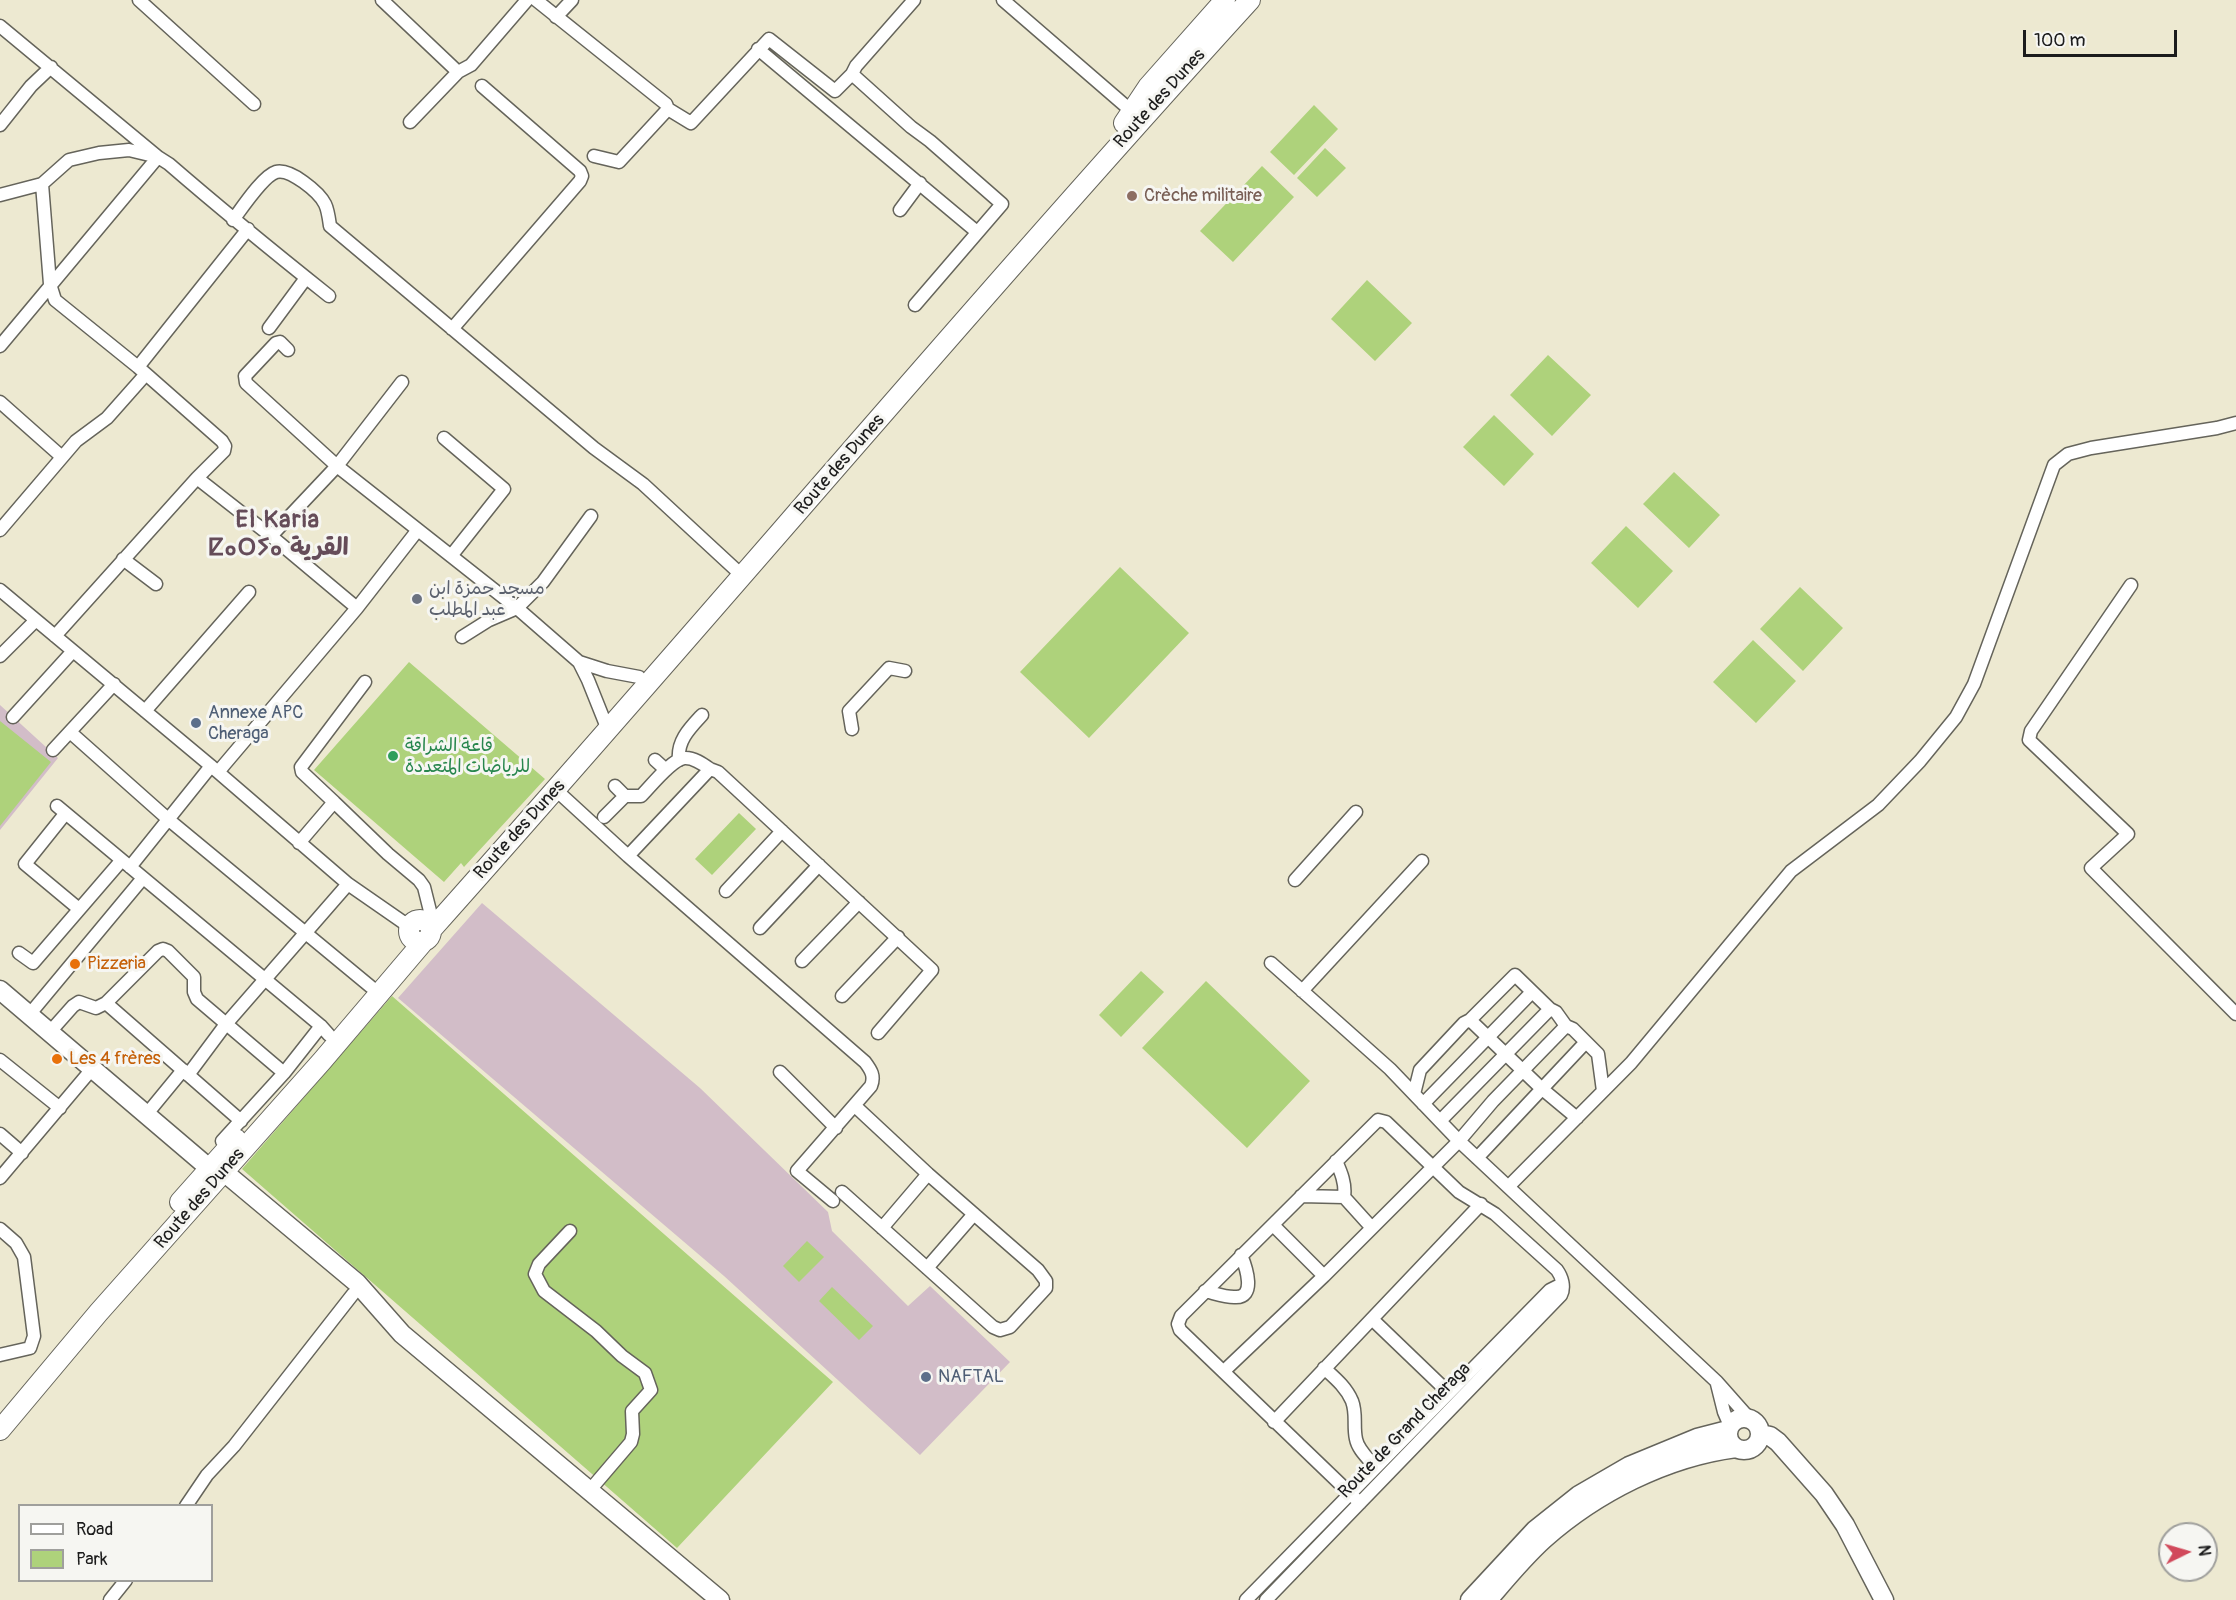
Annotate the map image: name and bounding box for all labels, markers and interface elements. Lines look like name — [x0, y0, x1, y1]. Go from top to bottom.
scale bar — [2026, 18, 2180, 56]
text: 100 m — [2034, 29, 2086, 52]
street label: Route des Dunes — [1110, 45, 1210, 153]
place label: Crèche militaire — [1144, 185, 1262, 207]
marker: Crèche militaire — [1125, 189, 1139, 203]
street label: Route des Dunes — [790, 410, 890, 520]
district label: El Karia ⵇⴰⵔⵢⴰ القرية — [212, 507, 344, 563]
place label: مسجد حمزة ابن عبد المطلب — [429, 578, 545, 620]
marker: مسجد حمزة ابن عبد المطلب — [410, 592, 424, 606]
place label: Annexe APC Cheraga — [208, 702, 303, 744]
marker: Annexe APC Cheraga — [189, 716, 203, 730]
place label: قاعة الشراقة للرياضات المتعددة — [405, 735, 530, 777]
marker: قاعة الشراقة للرياضات المتعددة — [386, 749, 400, 763]
street label: Route des Dunes — [470, 776, 570, 884]
place label: Pizzeria — [87, 953, 146, 975]
marker: Pizzeria — [68, 957, 82, 971]
place label: Les 4 frères — [69, 1048, 161, 1070]
marker: Les 4 frères — [50, 1052, 64, 1066]
street label: Route des Dunes — [150, 1144, 250, 1254]
street label: Route de Grand Cheraga — [1334, 1359, 1476, 1503]
place label: NAFTAL — [938, 1366, 1004, 1388]
marker: NAFTAL — [919, 1370, 933, 1384]
legend — [18, 1504, 213, 1582]
text: Road — [76, 1518, 113, 1541]
north arrow — [2158, 1522, 2218, 1582]
text: N — [2194, 1544, 2214, 1557]
text: Park — [76, 1548, 108, 1571]

